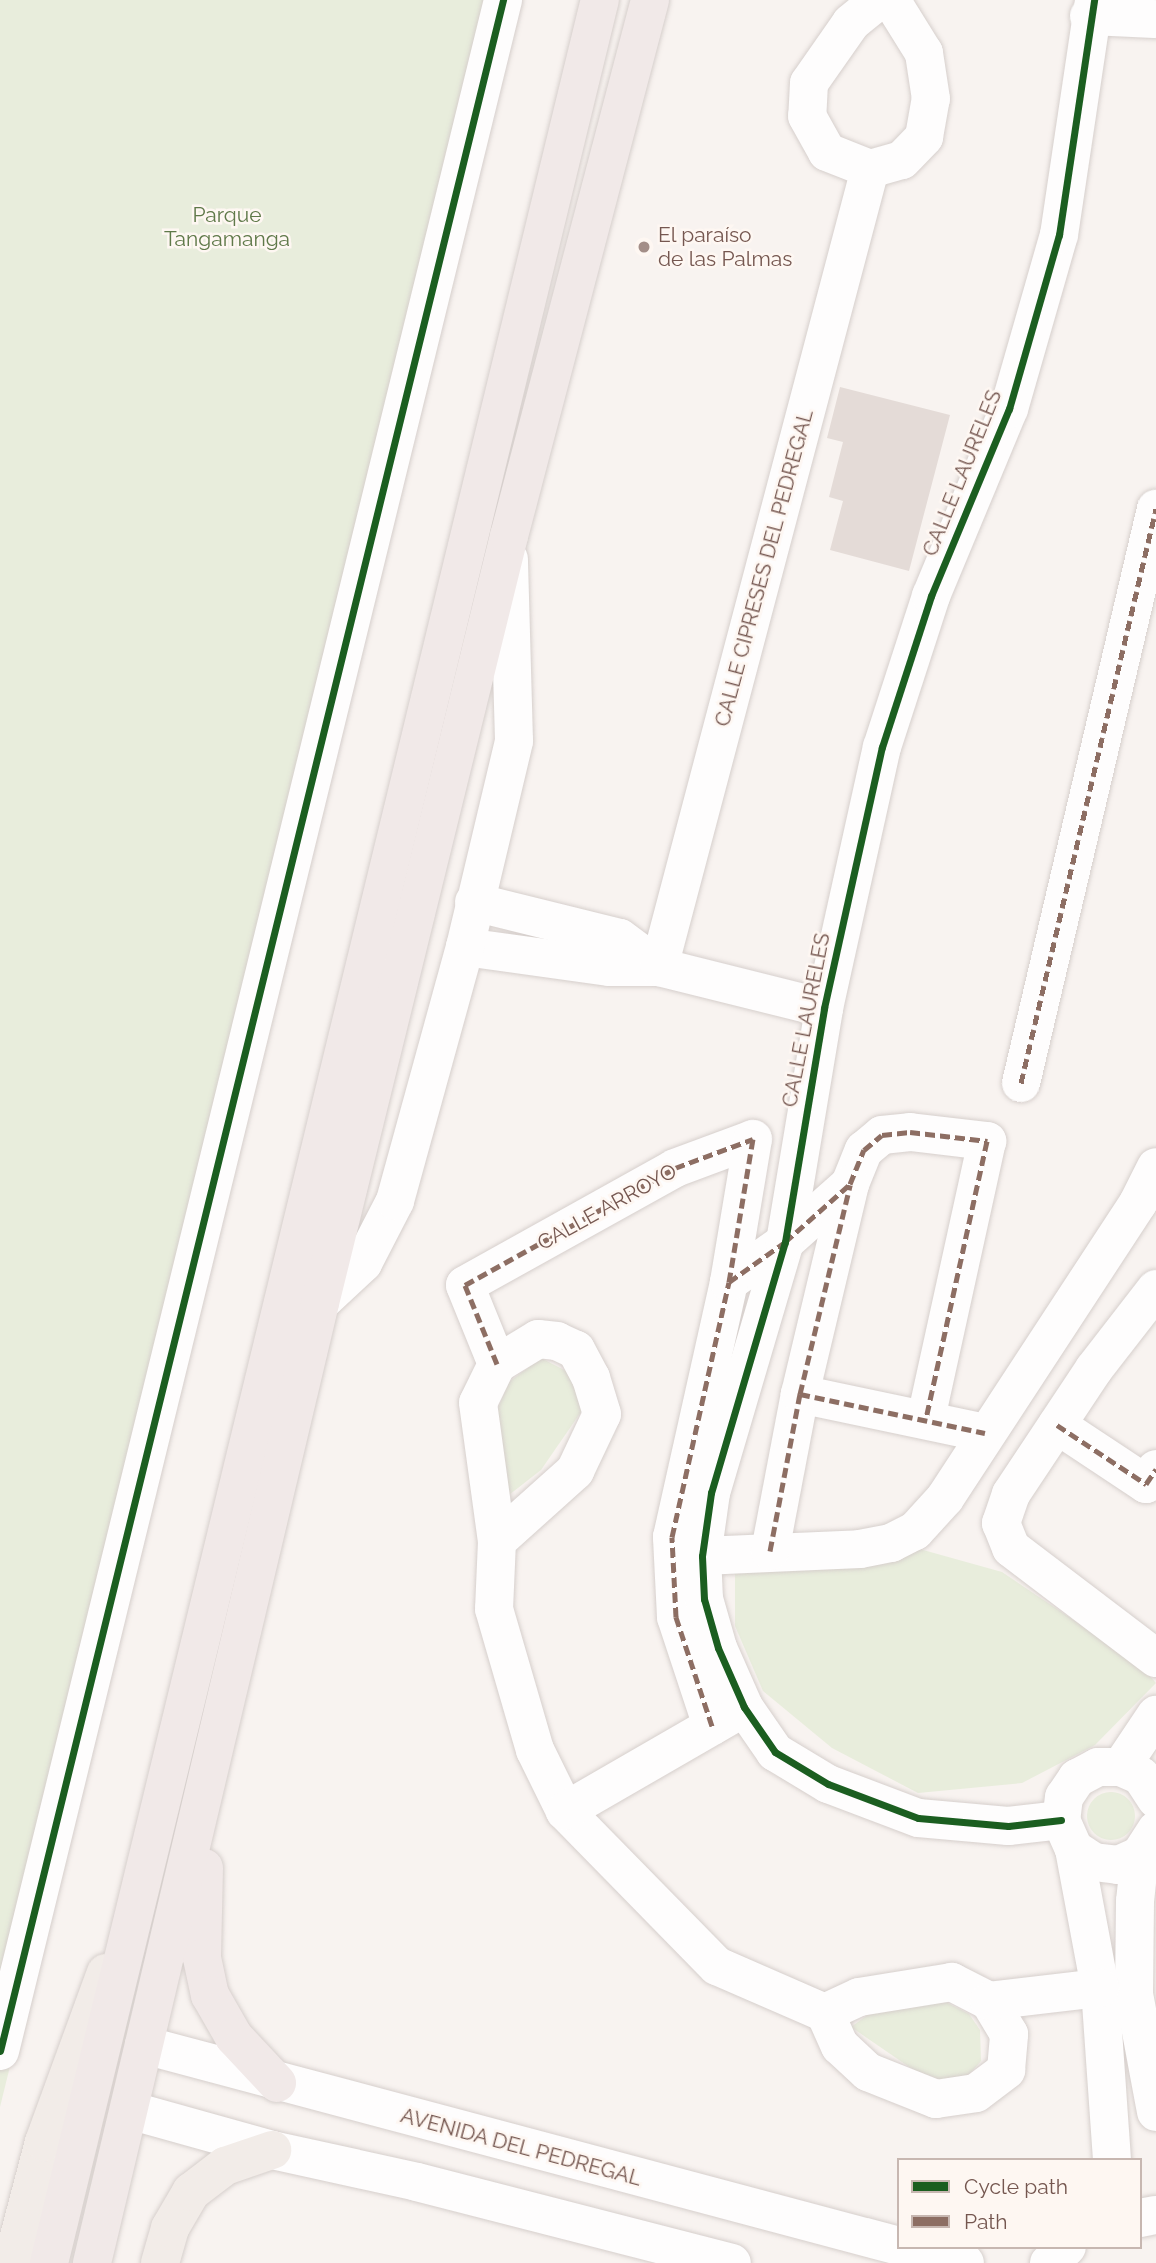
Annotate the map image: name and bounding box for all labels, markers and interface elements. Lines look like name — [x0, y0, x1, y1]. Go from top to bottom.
park label: Parque Tangamanga — [164, 202, 290, 252]
place label: El paraíso de las Palmas — [658, 222, 792, 272]
marker: El paraíso de las Palmas — [636, 239, 652, 255]
street label: CALLE LAURELES — [917, 386, 1007, 560]
street label: CALLE CIPRESES DEL PEDREGAL — [709, 407, 819, 729]
street label: CALLE LAURELES — [777, 931, 835, 1109]
street label: CALLE ARROYO — [533, 1158, 681, 1256]
street label: AVENIDA DEL PEDREGAL — [397, 2103, 645, 2191]
legend — [897, 2158, 1142, 2249]
text: Cycle path — [964, 2174, 1068, 2199]
text: Path — [964, 2209, 1008, 2234]

